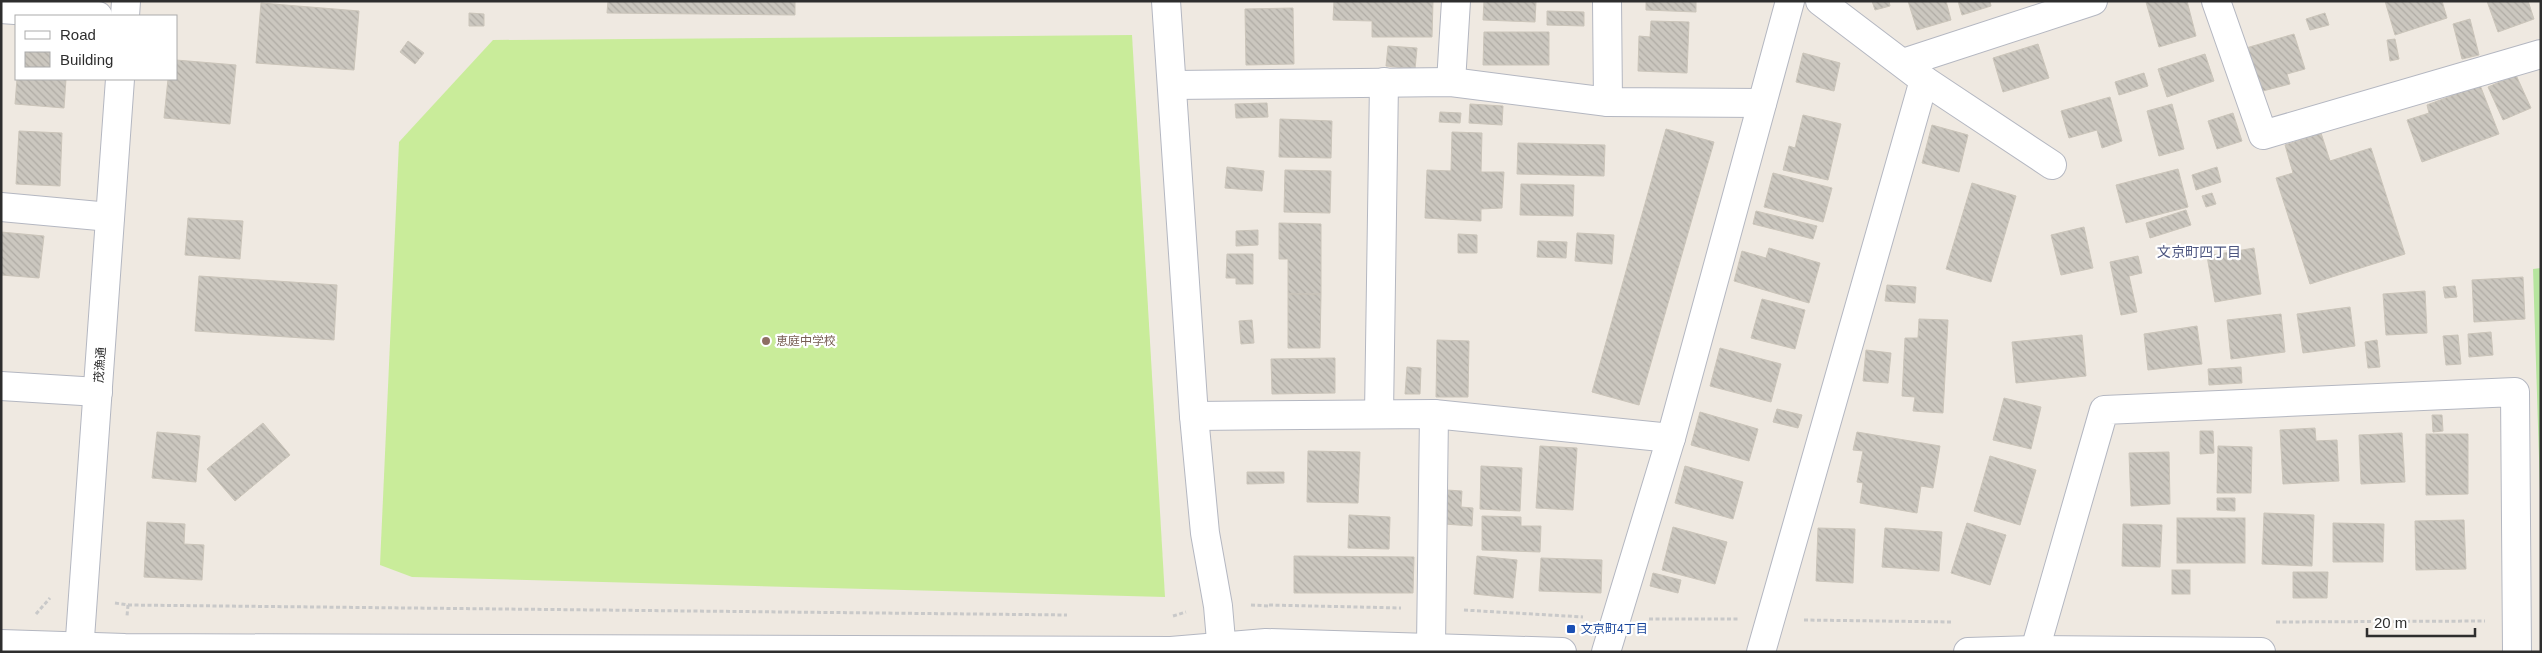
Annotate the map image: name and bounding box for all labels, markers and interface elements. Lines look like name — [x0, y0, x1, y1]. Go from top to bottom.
legend — [15, 15, 178, 80]
text: Road — [60, 26, 96, 43]
text: Building — [60, 51, 113, 68]
district label: 文京町四丁目 — [2157, 244, 2241, 260]
place label: 恵庭中学校 — [776, 334, 836, 348]
marker: 恵庭中学校 — [760, 335, 772, 347]
street label: 茂漁通 — [92, 347, 108, 383]
scale bar — [2367, 606, 2474, 638]
text: 20 m — [2374, 614, 2407, 631]
place label: 文京町4丁目 — [1581, 622, 1648, 636]
marker: 文京町4丁目 — [1565, 623, 1577, 635]

